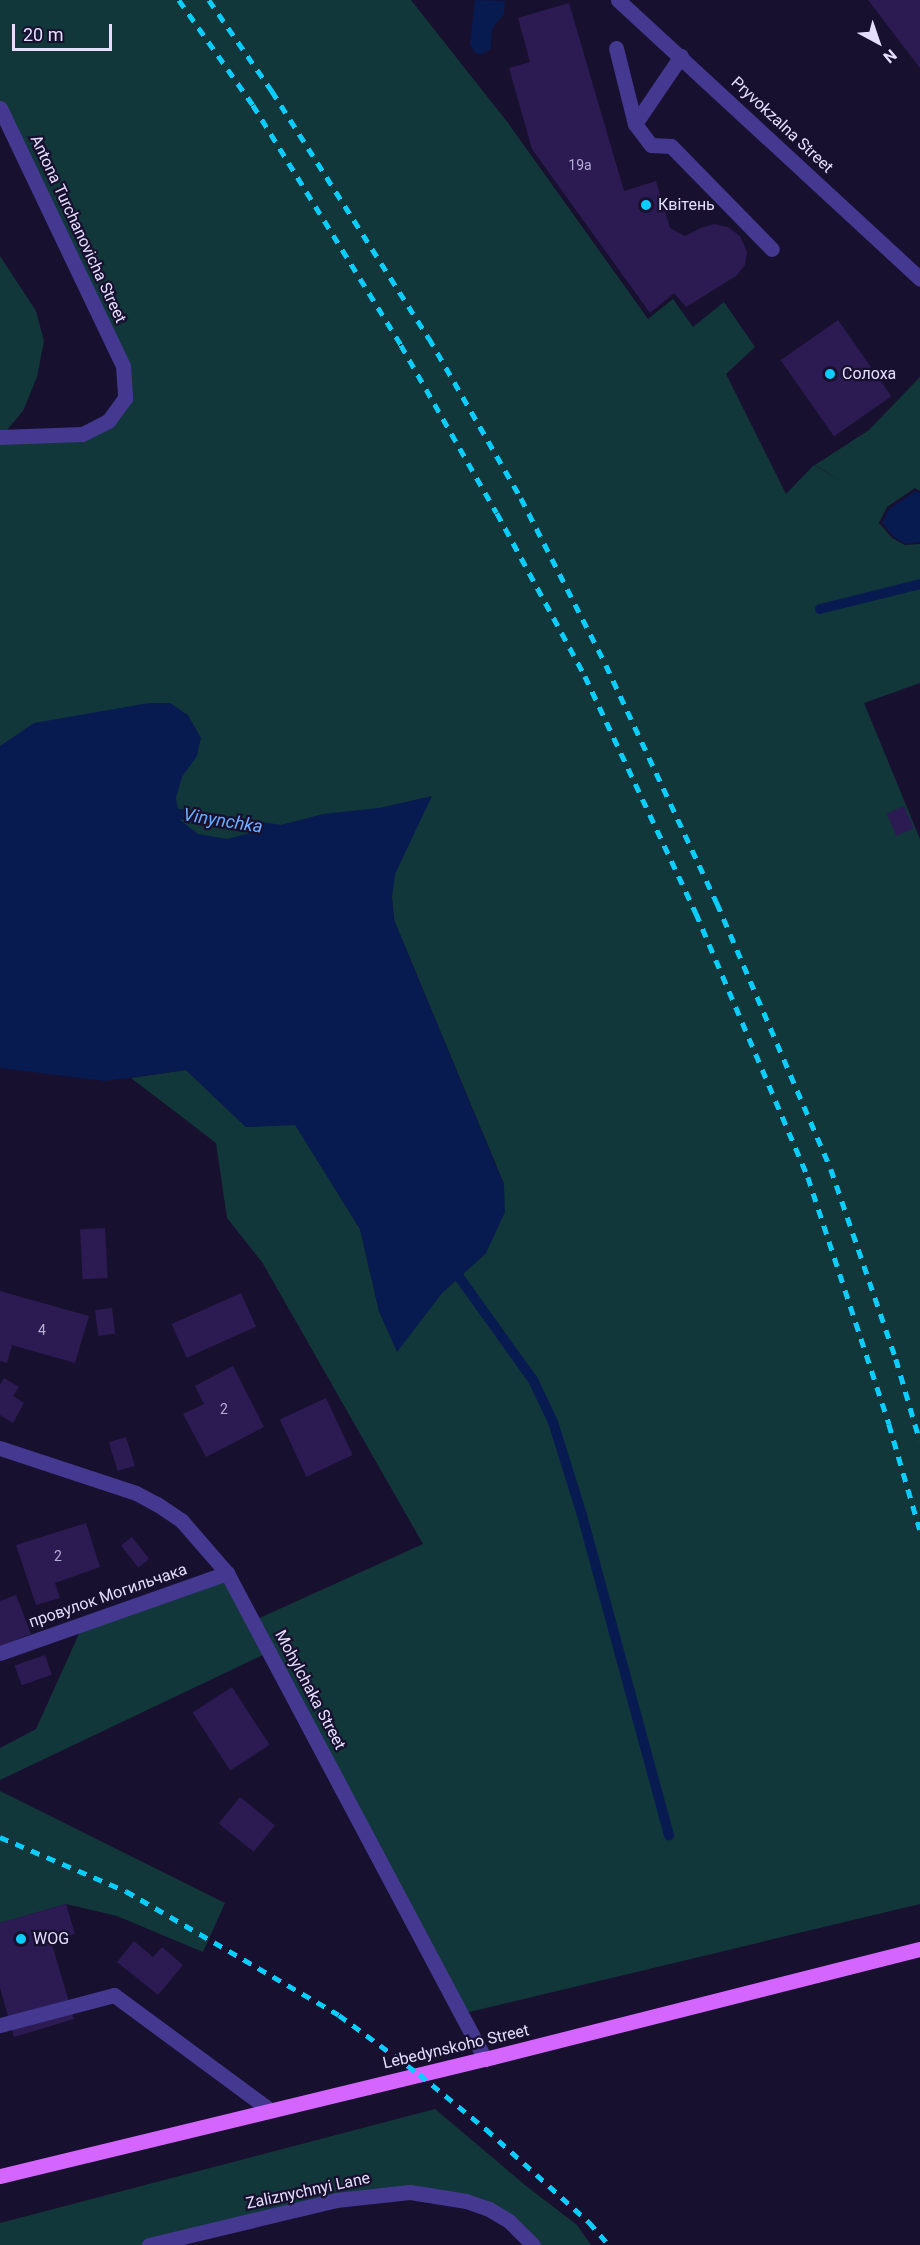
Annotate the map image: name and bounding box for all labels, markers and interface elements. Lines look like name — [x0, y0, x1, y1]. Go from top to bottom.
scale bar — [15, 12, 116, 50]
north arrow — [848, 12, 908, 72]
text: 20 m — [23, 24, 63, 45]
text: N — [879, 45, 900, 67]
street label: Pryvokzalna Street — [727, 73, 837, 177]
street label: Antona Turchanovicha Street — [26, 132, 130, 326]
house number: 19а — [568, 157, 592, 173]
place label: Квітень — [658, 195, 715, 215]
marker: Квітень — [639, 198, 653, 212]
place label: Солоха — [842, 364, 896, 384]
marker: Солоха — [823, 367, 837, 381]
water label: Vinynchka — [182, 804, 264, 838]
house number: 4 — [38, 1322, 46, 1338]
house number: 2 — [220, 1401, 228, 1417]
house number: 2 — [54, 1548, 62, 1564]
street label: провулок Могильчака — [26, 1560, 190, 1632]
street label: Mohylchaka Street — [270, 1627, 350, 1753]
place label: WOG — [33, 1929, 69, 1949]
marker: WOG — [14, 1932, 28, 1946]
street label: Lebedynskoho Street — [381, 2021, 531, 2073]
street label: Zaliznychnyi Lane — [244, 2168, 372, 2214]

